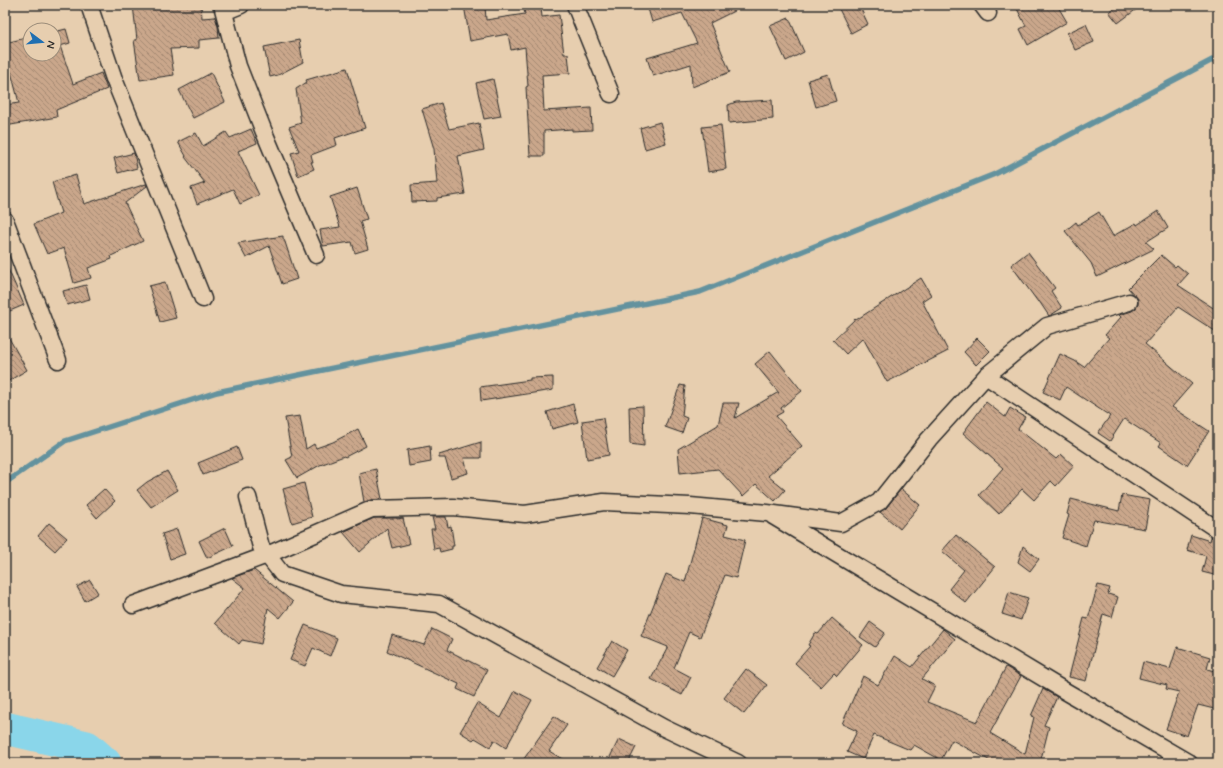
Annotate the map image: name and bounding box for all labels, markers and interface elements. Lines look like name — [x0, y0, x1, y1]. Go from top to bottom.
north arrow — [22, 22, 62, 62]
text: N — [43, 39, 58, 50]

